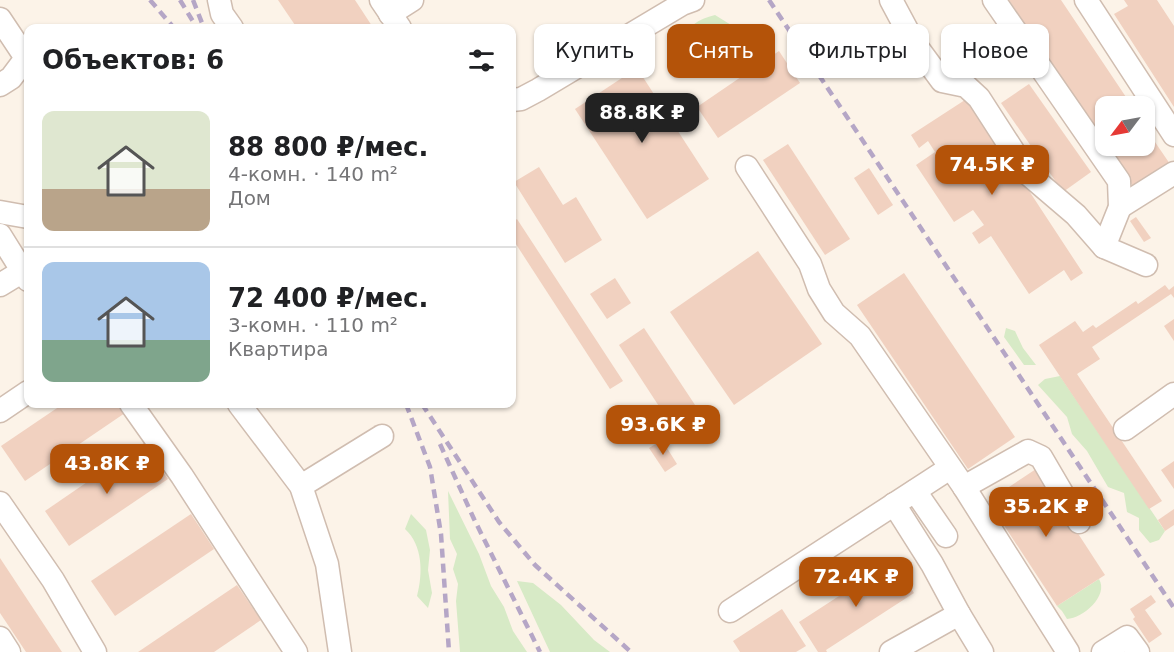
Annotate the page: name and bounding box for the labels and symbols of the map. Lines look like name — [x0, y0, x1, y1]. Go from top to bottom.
pin: 88.8K ₽ — [587, 93, 697, 144]
north arrow — [1095, 96, 1155, 156]
pin: 74.5K ₽ — [937, 145, 1047, 196]
pin: 93.6K ₽ — [608, 405, 718, 456]
pin: 43.8K ₽ — [52, 444, 162, 495]
pin: 35.2K ₽ — [991, 487, 1101, 538]
pin: 72.4K ₽ — [801, 557, 911, 608]

